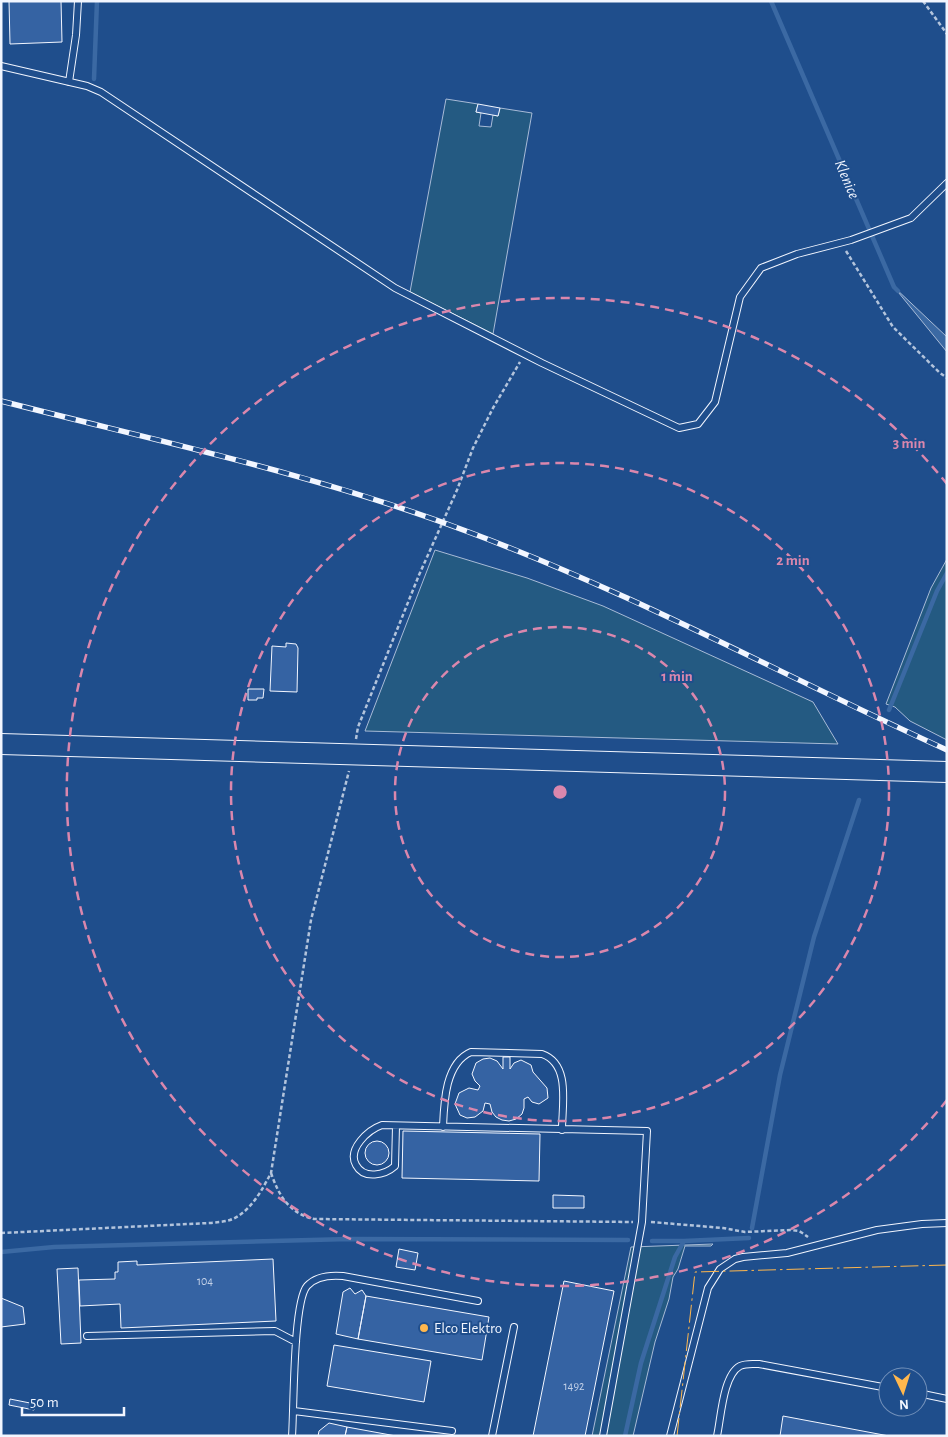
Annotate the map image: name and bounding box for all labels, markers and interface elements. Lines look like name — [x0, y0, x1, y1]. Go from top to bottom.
water label: Klenice — [832, 158, 862, 201]
text: 3 min — [893, 436, 925, 451]
text: 2 min — [776, 553, 810, 568]
text: 1 min — [661, 669, 693, 684]
centre of rings — [551, 783, 569, 801]
house number: 104 — [197, 1275, 213, 1287]
place label: Elco Elektro — [434, 1321, 502, 1336]
marker: Elco Elektro — [418, 1322, 430, 1334]
north arrow — [878, 1367, 928, 1417]
house number: 1492 — [563, 1380, 585, 1392]
scale bar — [22, 1384, 125, 1416]
text: 50 m — [30, 1395, 59, 1410]
text: N — [898, 1397, 909, 1411]

